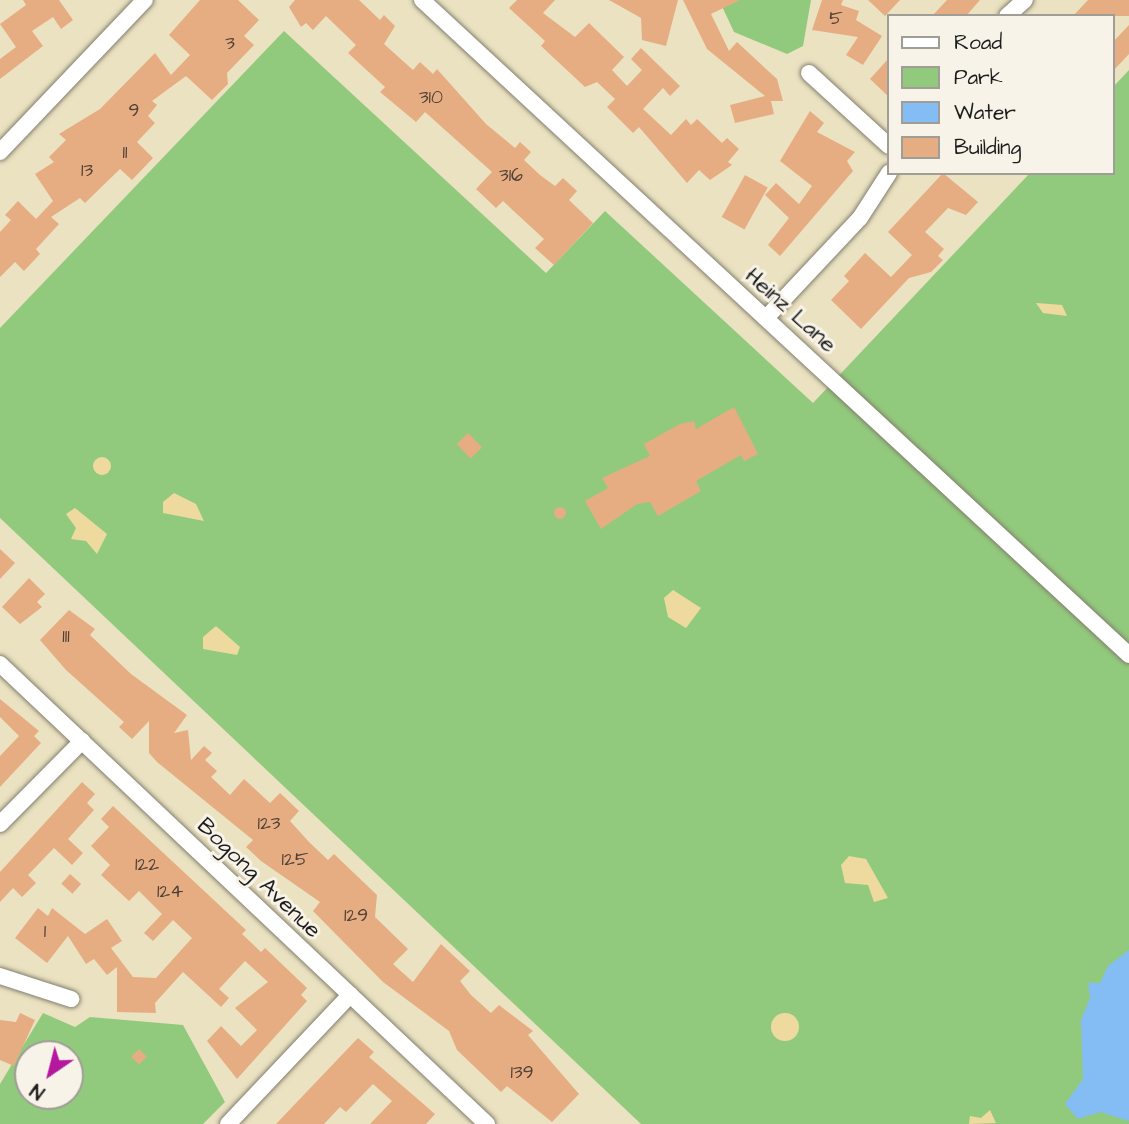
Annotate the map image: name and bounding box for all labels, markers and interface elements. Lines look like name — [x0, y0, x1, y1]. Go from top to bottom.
house number: 5 — [829, 8, 843, 30]
legend — [888, 14, 1115, 175]
text: Road — [954, 28, 1002, 57]
house number: 3 — [225, 33, 235, 55]
text: Park — [954, 63, 1003, 92]
house number: 310 — [419, 87, 443, 109]
text: Water — [954, 98, 1016, 127]
house number: 9 — [129, 100, 139, 122]
text: Building — [954, 133, 1021, 162]
house number: 11 — [123, 142, 127, 164]
house number: 13 — [81, 160, 93, 182]
house number: 316 — [499, 165, 523, 187]
street label: Heinz Lane — [740, 262, 842, 358]
house number: 111 — [62, 626, 70, 648]
street label: Bogong Avenue — [191, 812, 327, 944]
house number: 123 — [258, 813, 280, 835]
house number: 125 — [282, 849, 308, 871]
house number: 122 — [135, 854, 159, 876]
house number: 124 — [157, 881, 183, 903]
house number: 129 — [344, 905, 368, 927]
house number: 1 — [44, 921, 46, 943]
north arrow — [14, 1040, 84, 1110]
house number: 139 — [511, 1062, 533, 1084]
text: N — [25, 1077, 50, 1105]

